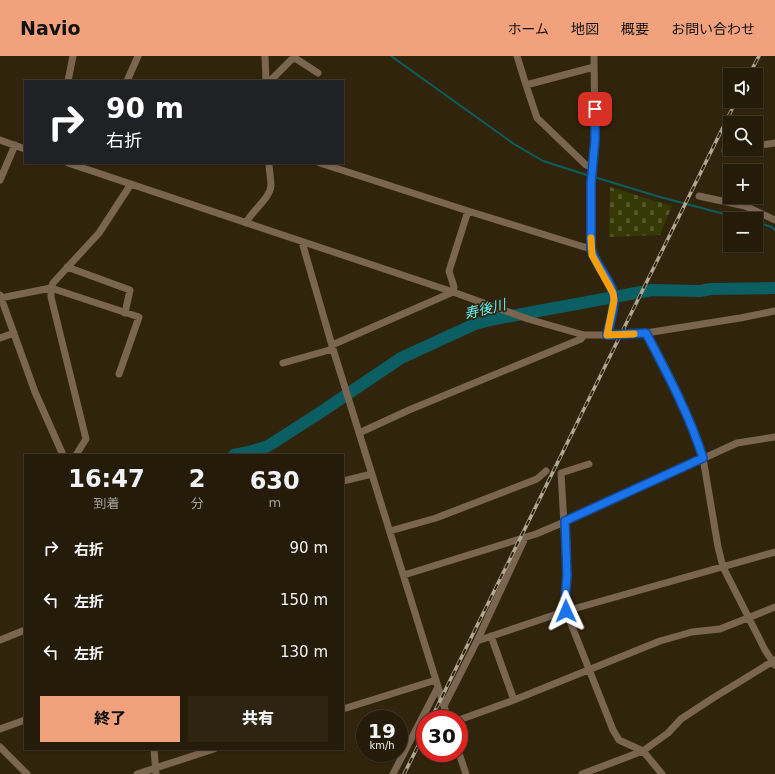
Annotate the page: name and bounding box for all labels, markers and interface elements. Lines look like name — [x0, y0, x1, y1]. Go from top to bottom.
text: Navio — [20, 17, 81, 39]
text: ホーム — [507, 21, 549, 37]
text: 地図 — [571, 21, 599, 37]
text: 概要 — [621, 21, 649, 37]
text: お問い合わせ — [671, 21, 755, 37]
map controls — [723, 68, 763, 252]
button: sound — [723, 68, 763, 108]
text: 90 m — [106, 92, 184, 125]
pin — [578, 92, 612, 126]
icon: right — [40, 96, 92, 148]
icon: arrive — [584, 98, 606, 120]
button: search — [723, 116, 763, 156]
text: 右折 — [106, 130, 142, 151]
button: + — [723, 164, 763, 204]
button: − — [723, 212, 763, 252]
water label: 寿後川 — [463, 296, 509, 322]
text: 16:47 — [68, 465, 145, 493]
text: 2 — [189, 465, 205, 493]
text: 630 — [250, 467, 300, 495]
text: m — [268, 495, 281, 510]
text: 到着 — [93, 496, 119, 511]
text: 分 — [191, 496, 204, 511]
icon: right — [40, 537, 62, 559]
text: 90 m — [290, 539, 328, 557]
text: 右折 — [74, 541, 104, 559]
icon: left — [40, 589, 62, 611]
position arrow — [545, 590, 587, 632]
text: 150 m — [280, 591, 328, 609]
text: 左折 — [74, 593, 104, 611]
icon: left — [40, 641, 62, 663]
text: 130 m — [280, 643, 328, 661]
text: 左折 — [74, 645, 104, 663]
button: 終了 — [40, 696, 180, 742]
button: 共有 — [188, 696, 328, 742]
speed limit sign: 30 — [416, 710, 468, 762]
text: 19 — [368, 719, 396, 743]
text: km/h — [369, 740, 395, 751]

